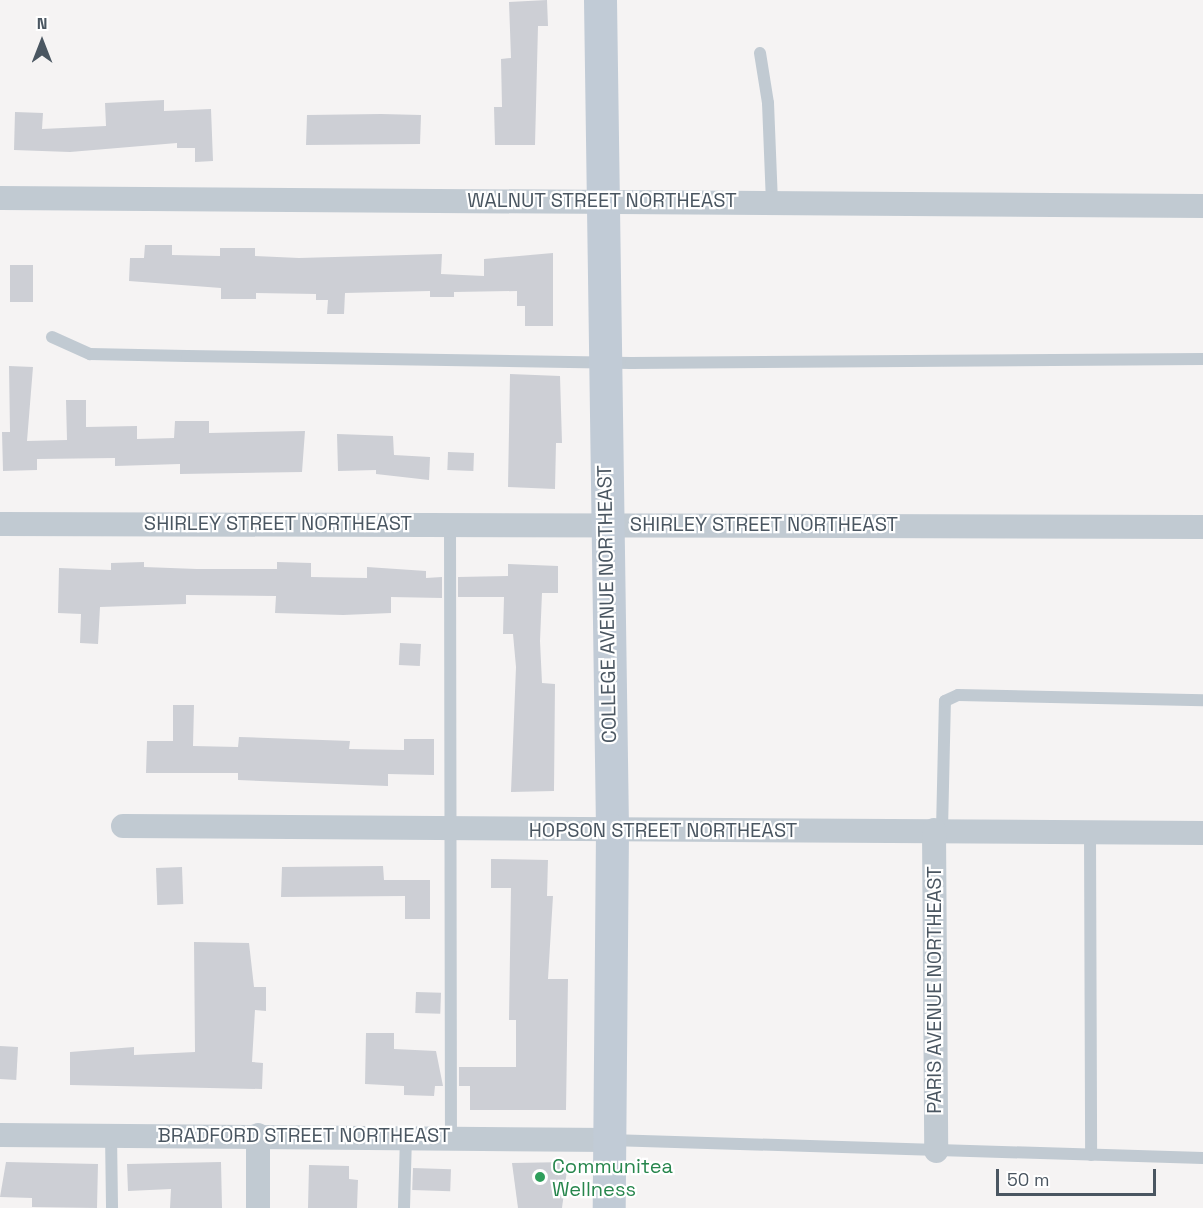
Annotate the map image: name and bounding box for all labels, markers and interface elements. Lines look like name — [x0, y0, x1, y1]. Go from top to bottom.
north arrow — [12, 12, 72, 72]
text: N — [37, 13, 47, 34]
street label: WALNUT STREET NORTHEAST — [467, 188, 737, 212]
street label: COLLEGE AVENUE NORTHEAST — [593, 465, 621, 743]
street label: SHIRLEY STREET NORTHEAST — [143, 511, 413, 535]
street label: SHIRLEY STREET NORTHEAST — [629, 512, 899, 536]
street label: HOPSON STREET NORTHEAST — [528, 818, 798, 842]
street label: PARIS AVENUE NORTHEAST — [922, 866, 946, 1114]
street label: BRADFORD STREET NORTHEAST — [157, 1123, 451, 1147]
place label: Communitea Wellness — [552, 1154, 673, 1201]
scale bar — [999, 1157, 1160, 1195]
text: 50 m — [1007, 1168, 1049, 1191]
marker: Communitea Wellness — [533, 1170, 547, 1184]

